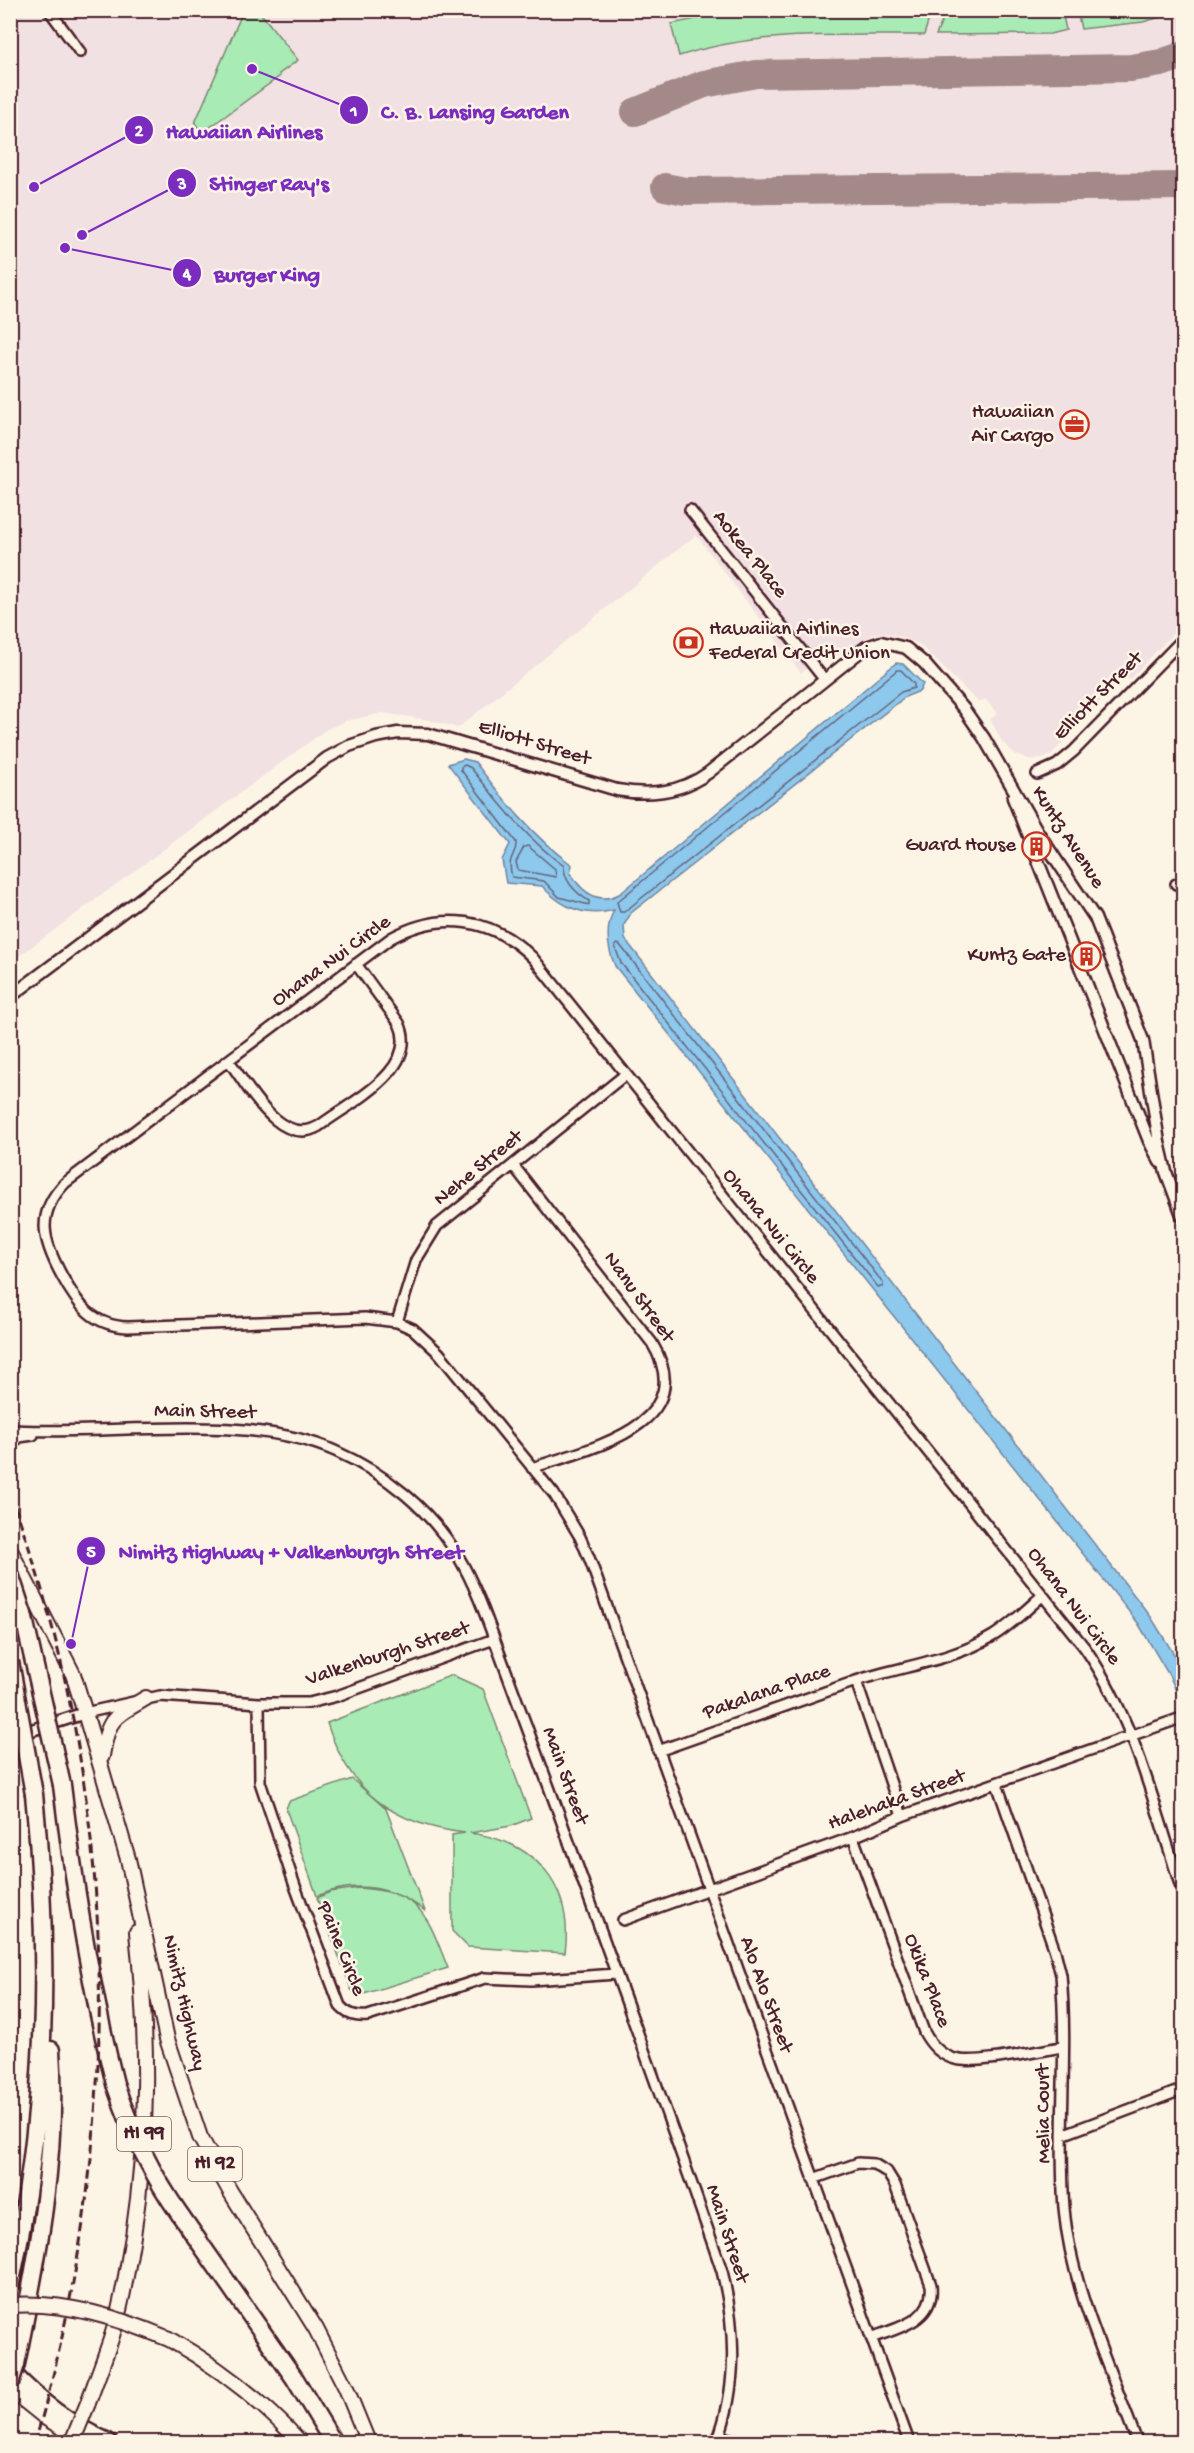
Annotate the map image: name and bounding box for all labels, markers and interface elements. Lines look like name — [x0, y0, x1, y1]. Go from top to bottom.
callout: C. B. Lansing Garden — [339, 90, 581, 130]
text: C. B. Lansing Garden — [380, 101, 569, 127]
text: 1 — [349, 102, 358, 123]
callout: Hawaiian Airlines — [124, 110, 334, 150]
text: Hawaiian Airlines — [166, 121, 324, 147]
text: 2 — [135, 122, 144, 143]
callout: Stinger Ray's — [167, 163, 341, 203]
text: Stinger Ray's — [209, 173, 331, 199]
text: 3 — [176, 175, 187, 196]
callout: Burger King — [172, 253, 332, 293]
text: Burger King — [213, 264, 321, 290]
text: 4 — [182, 265, 192, 286]
place label: Hawaiian Air Cargo — [971, 401, 1054, 450]
office icon: Hawaiian Air Cargo — [1059, 409, 1091, 441]
street label: Aokea Place — [706, 506, 793, 605]
place label: Hawaiian Airlines Federal Credit Union — [708, 618, 890, 667]
bank icon: Hawaiian Airlines Federal Credit Union — [672, 626, 704, 658]
street label: Elliott Street — [1049, 645, 1151, 747]
street label: Elliott Street — [475, 715, 595, 774]
street label: Kuntz Avenue — [1025, 782, 1110, 895]
building icon: Guard House — [1021, 830, 1053, 862]
place label: Guard House — [905, 834, 1017, 859]
street label: Ohana Nui Circle — [268, 910, 397, 1014]
building icon: Kuntz Gate — [1071, 940, 1103, 972]
place label: Kuntz Gate — [967, 944, 1067, 969]
street label: Nehe Street — [429, 1124, 531, 1213]
street label: Ohana Nui Circle — [716, 1164, 825, 1291]
street label: Nanu Street — [597, 1248, 681, 1350]
street label: Main Street — [154, 1400, 258, 1426]
callout: Nimitz Highway + Valkenburgh Street — [76, 1531, 476, 1571]
text: Nimitz Highway + Valkenburgh Street — [118, 1541, 466, 1567]
text: 5 — [86, 1543, 96, 1564]
street label: Ohana Nui Circle — [1021, 1543, 1126, 1672]
street label: Valkenburgh Street — [302, 1616, 475, 1694]
street label: Pakalana Place — [699, 1659, 835, 1727]
street label: Main Street — [535, 1724, 594, 1830]
street label: Halehaka Street — [825, 1764, 971, 1837]
street label: Paine Circle — [309, 1897, 371, 2001]
street label: Okika Place — [897, 1931, 956, 2032]
street label: Nimitz Highway — [155, 1933, 211, 2073]
street label: Alo Alo Street — [732, 1934, 798, 2059]
street label: Melia Court — [1032, 2062, 1058, 2164]
road number: HI 99 — [117, 2117, 171, 2151]
road number: HI 92 — [188, 2147, 242, 2181]
street label: Main Street — [698, 2182, 754, 2289]

